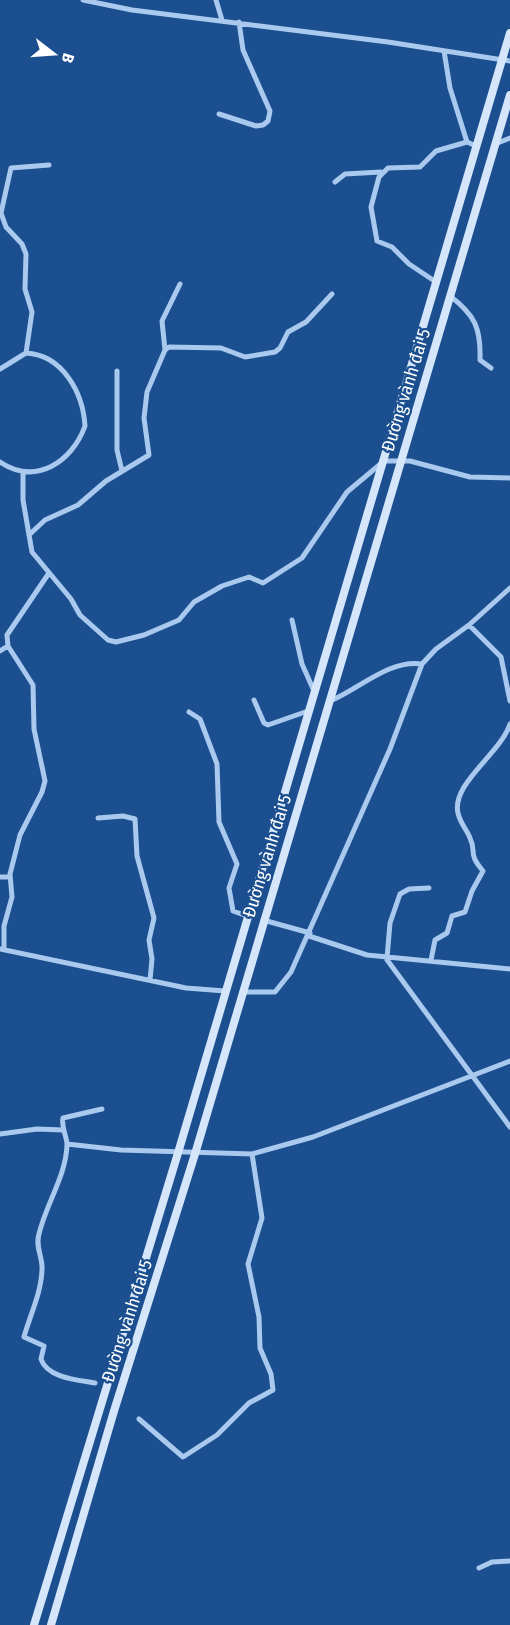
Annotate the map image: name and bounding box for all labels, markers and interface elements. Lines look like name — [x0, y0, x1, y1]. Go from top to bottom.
north arrow — [24, 24, 84, 84]
text: B — [57, 51, 78, 65]
street label: Đường vành đai 5 — [377, 326, 435, 454]
street label: Đường vành đai 5 — [238, 792, 296, 920]
street label: Đường vành đai 5 — [97, 1257, 157, 1385]

